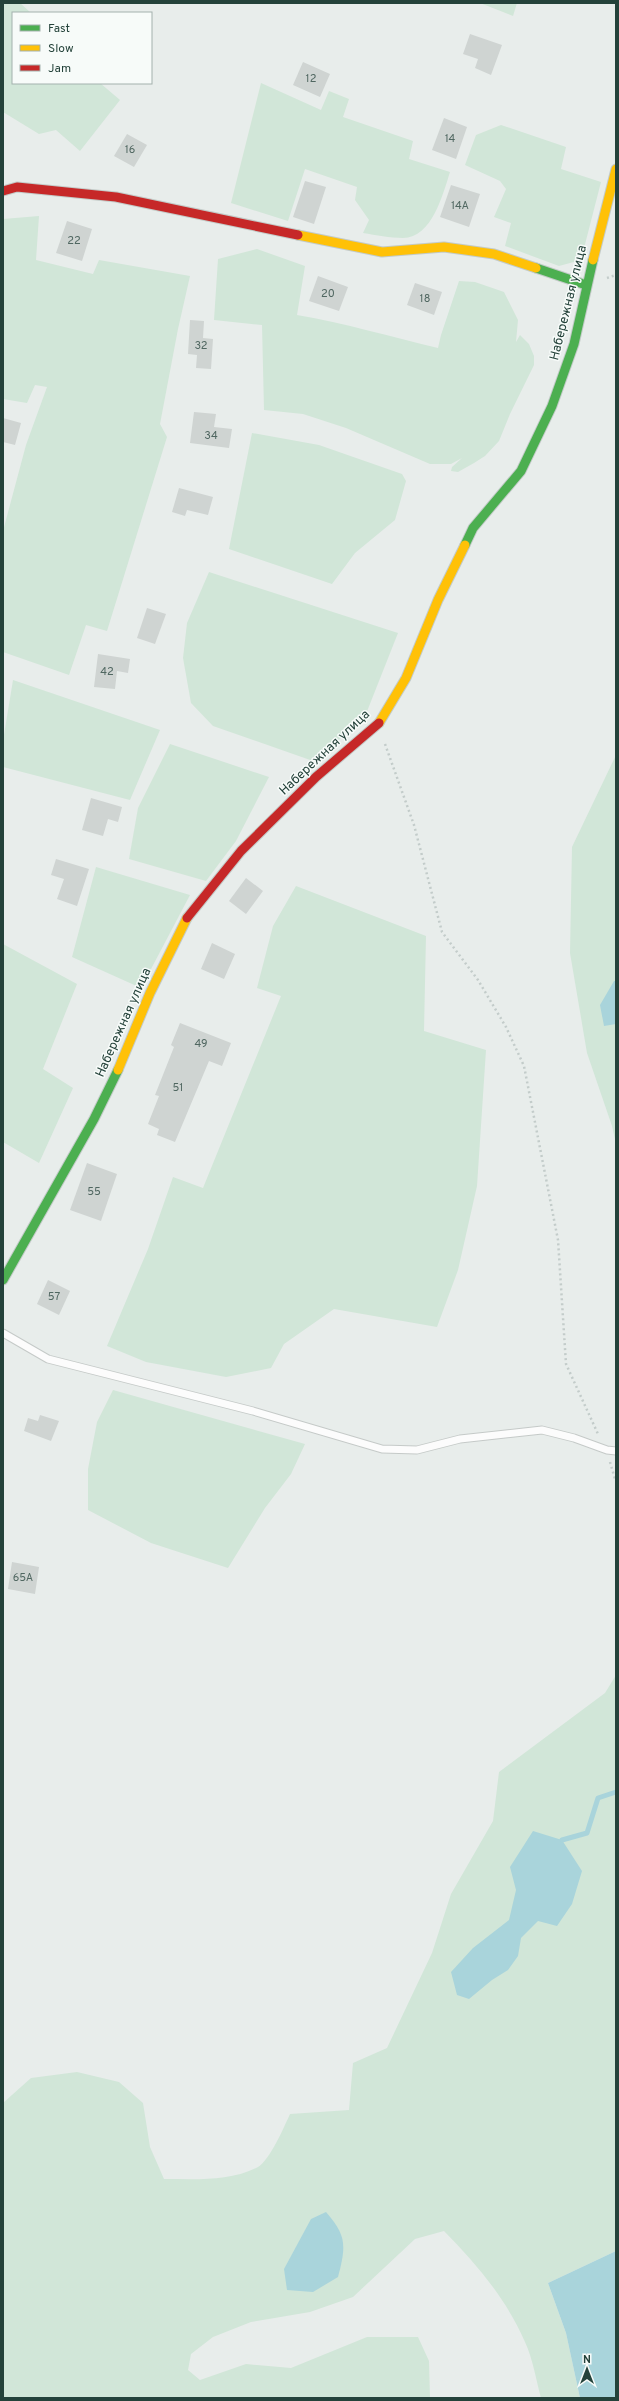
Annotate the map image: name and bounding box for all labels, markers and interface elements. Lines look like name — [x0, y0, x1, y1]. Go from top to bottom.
legend — [12, 12, 152, 84]
text: Fast — [48, 21, 70, 37]
text: Slow — [48, 41, 74, 57]
text: Jam — [48, 61, 71, 77]
house number: 12 — [306, 72, 316, 86]
house number: 14 — [445, 132, 456, 146]
house number: 16 — [125, 143, 135, 157]
house number: 14А — [451, 199, 469, 213]
house number: 22 — [67, 234, 81, 248]
street label: Набережная улица — [547, 244, 591, 362]
house number: 20 — [321, 287, 335, 301]
house number: 18 — [420, 292, 430, 306]
house number: 32 — [194, 339, 208, 353]
house number: 34 — [204, 429, 218, 443]
house number: 42 — [100, 665, 114, 679]
street label: Набережная улица — [276, 707, 374, 799]
street label: Набережная улица — [93, 966, 155, 1080]
house number: 49 — [194, 1037, 208, 1051]
house number: 51 — [173, 1081, 183, 1095]
house number: 55 — [87, 1185, 101, 1199]
house number: 57 — [48, 1290, 60, 1304]
house number: 65А — [13, 1571, 33, 1585]
north arrow — [567, 2349, 607, 2389]
text: N — [583, 2353, 591, 2367]

